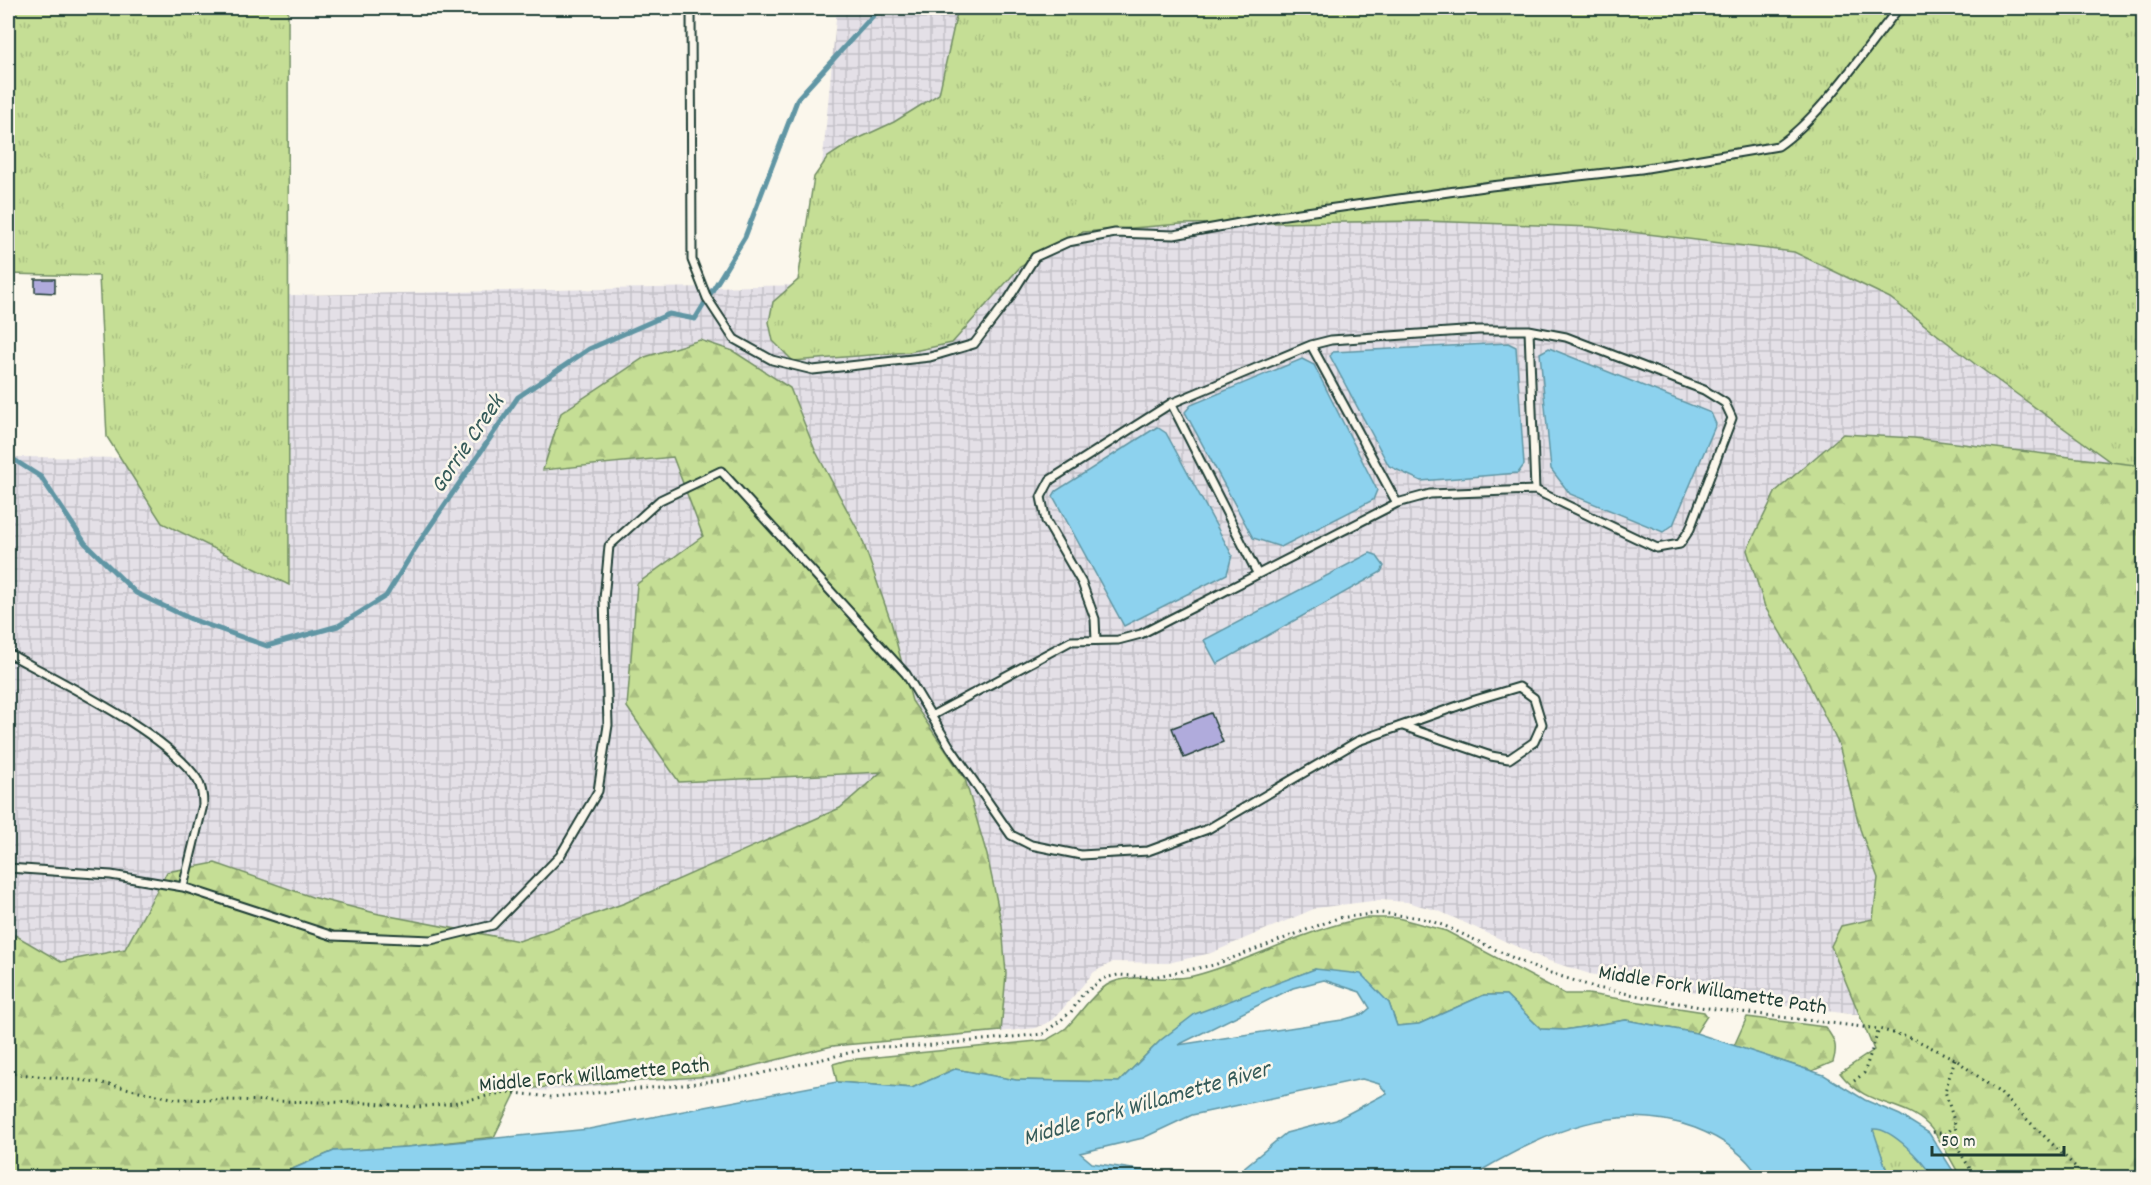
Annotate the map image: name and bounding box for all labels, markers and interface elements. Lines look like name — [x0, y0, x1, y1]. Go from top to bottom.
water label: Gorrie Creek — [423, 387, 515, 501]
street label: Middle Fork Willamette Path — [1596, 958, 1829, 1025]
street label: Middle Fork Willamette Path — [478, 1051, 711, 1102]
water label: Middle Fork Willamette River — [1019, 1052, 1277, 1156]
scale bar — [1932, 1119, 2064, 1157]
text: 50 m — [1941, 1130, 1976, 1155]

